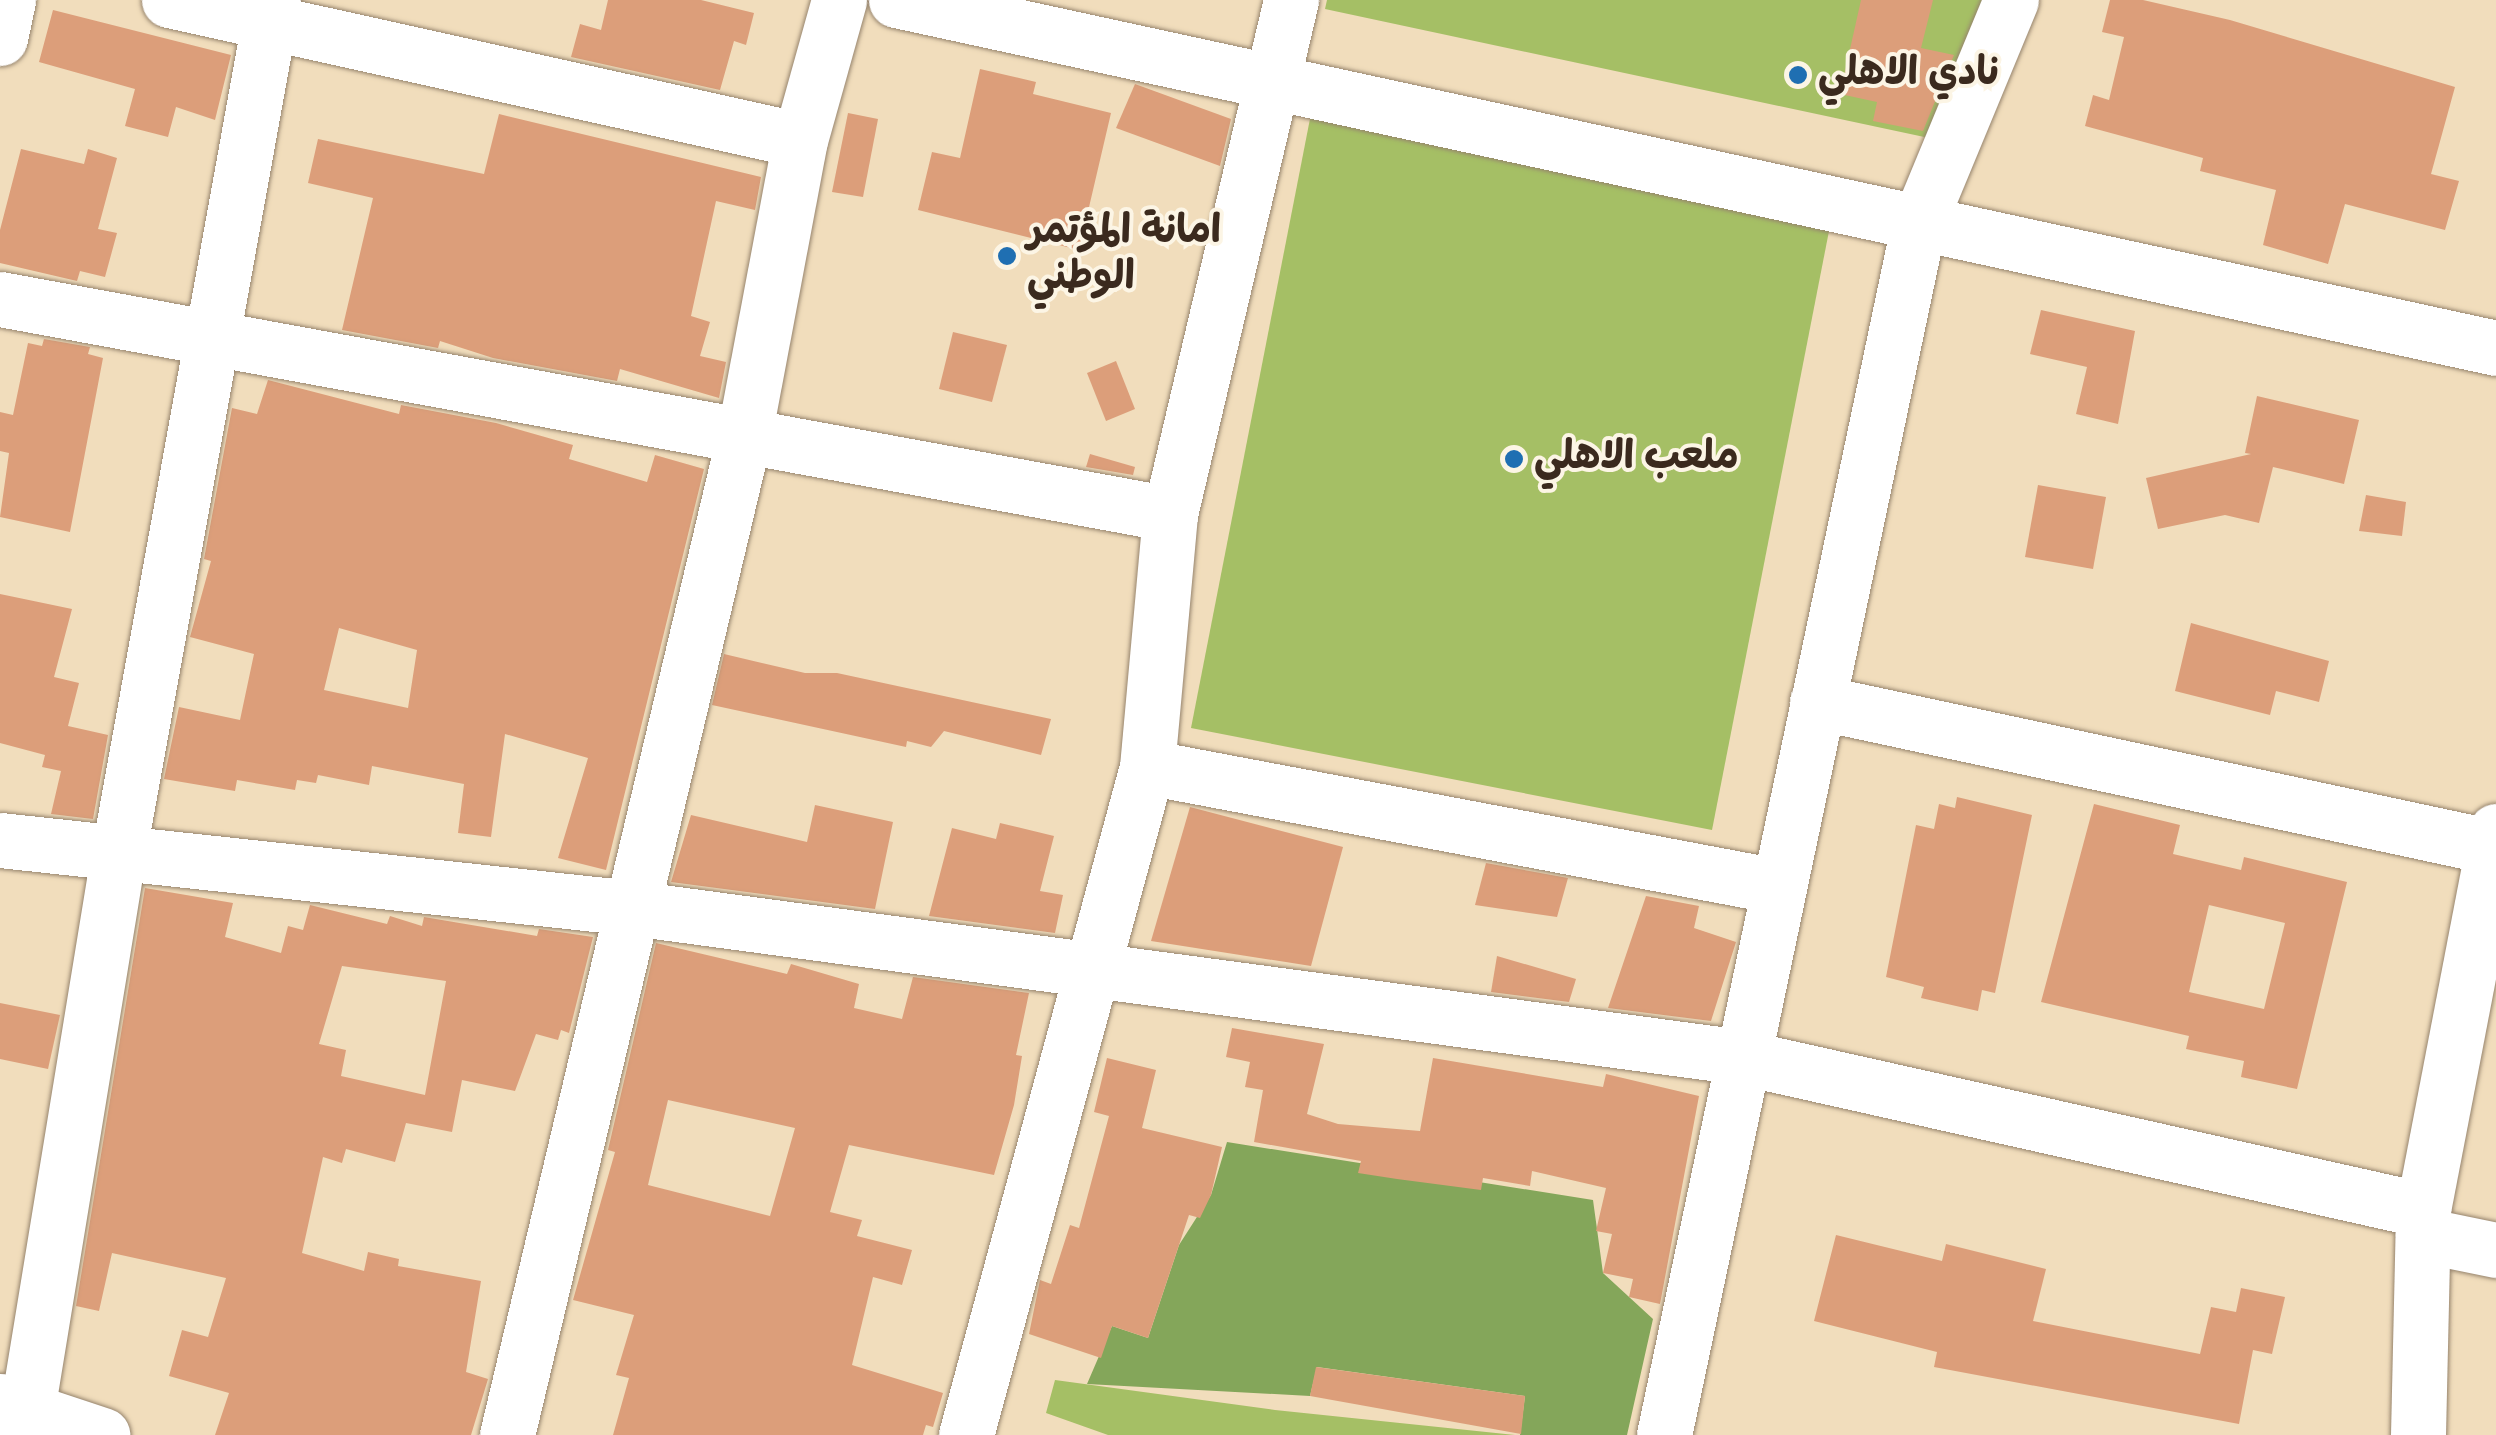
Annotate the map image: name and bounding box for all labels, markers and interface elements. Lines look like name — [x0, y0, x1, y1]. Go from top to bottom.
place label: نادي الاهلي — [1818, 51, 1999, 99]
marker: نادي الاهلي — [1787, 64, 1809, 86]
place label: امانة المؤتمر الوطني — [1027, 209, 1221, 303]
marker: امانة المؤتمر الوطني — [996, 245, 1018, 267]
place label: ملعب الاهلي — [1534, 435, 1739, 483]
marker: ملعب الاهلي — [1503, 448, 1525, 470]

